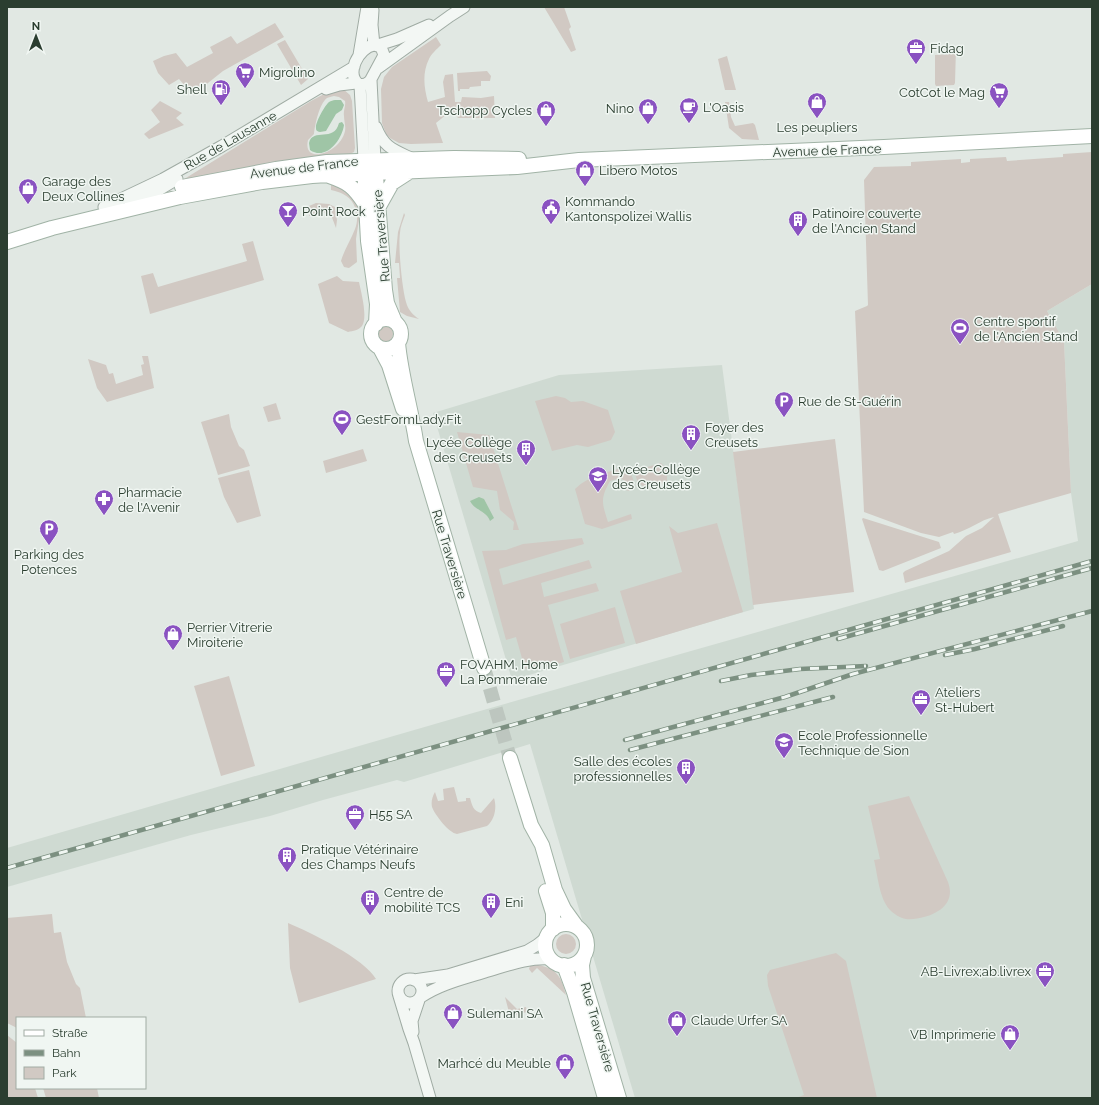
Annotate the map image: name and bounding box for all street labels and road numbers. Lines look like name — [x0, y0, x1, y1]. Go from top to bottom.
street label: Rue de Lausanne — [181, 108, 280, 173]
street label: Avenue de France — [772, 141, 882, 160]
street label: Avenue de France — [249, 153, 359, 182]
street label: Rue Traversière — [370, 189, 393, 283]
street label: Rue Traversière — [429, 508, 470, 601]
street label: Rue Traversière — [578, 981, 618, 1074]

